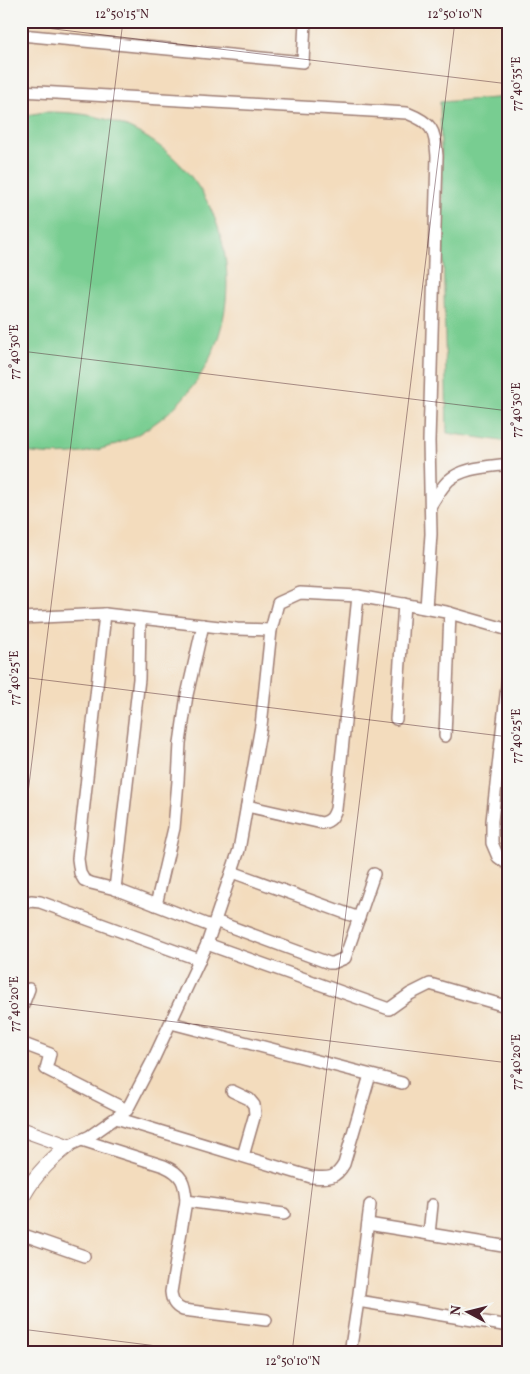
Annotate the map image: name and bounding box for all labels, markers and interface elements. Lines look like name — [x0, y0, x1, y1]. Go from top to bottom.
text: 12°50'15"N — [95, 7, 149, 23]
text: 12°50'10"N — [428, 7, 483, 23]
text: 77°40'35"E — [509, 57, 525, 111]
text: 77°40'30"E — [7, 324, 23, 380]
text: 77°40'30"E — [509, 382, 525, 438]
text: 77°40'25"E — [7, 651, 23, 705]
text: 77°40'25"E — [509, 709, 525, 763]
text: 77°40'20"E — [7, 976, 23, 1032]
text: 77°40'20"E — [509, 1034, 525, 1090]
north arrow — [442, 1286, 492, 1336]
text: N — [447, 1304, 467, 1317]
text: 12°50'10"N — [266, 1354, 321, 1370]

